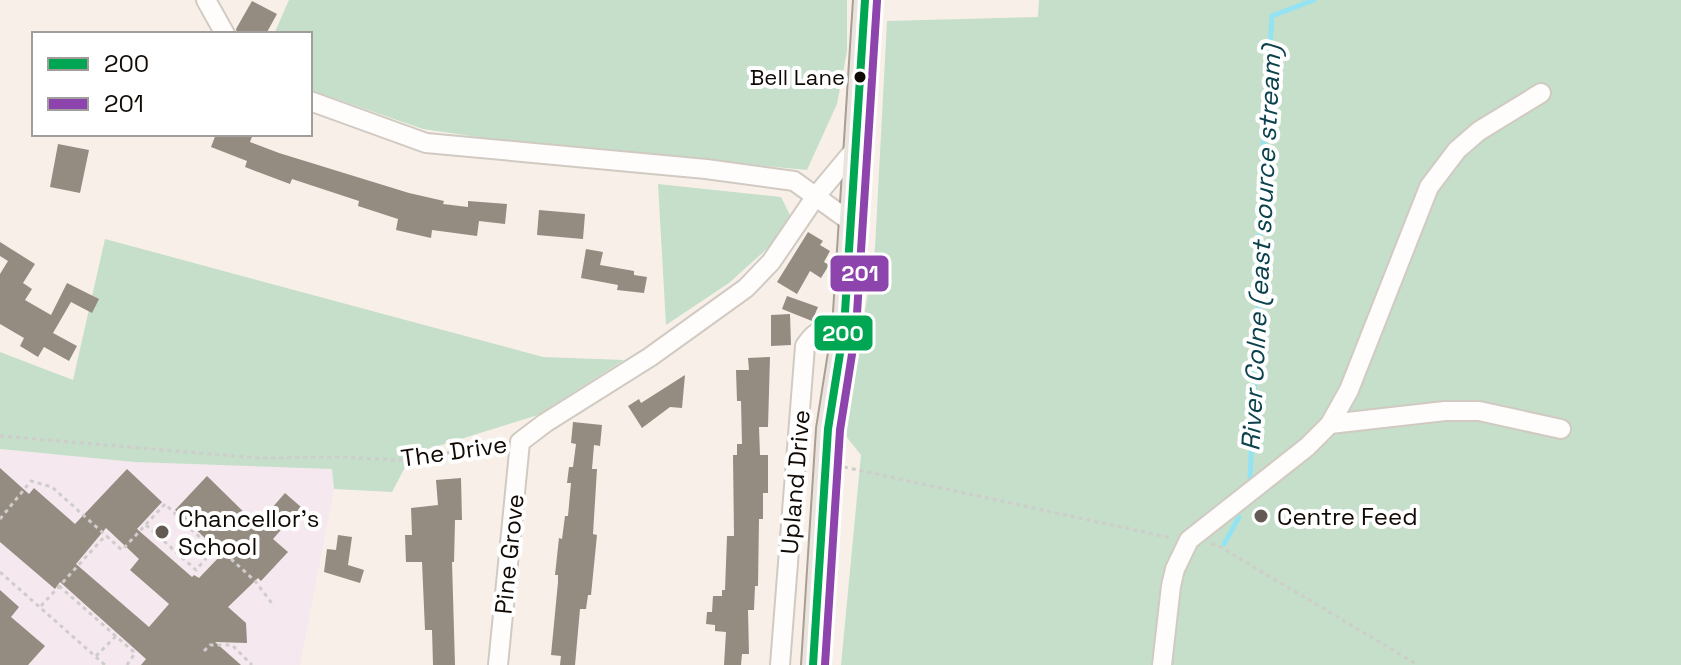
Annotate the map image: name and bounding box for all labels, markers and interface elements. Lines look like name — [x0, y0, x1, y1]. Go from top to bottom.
legend — [32, 32, 312, 136]
water label: River Colne (east source stream) — [1233, 42, 1289, 452]
text: 200 — [104, 48, 149, 79]
place label: Bell Lane — [750, 63, 845, 91]
marker: Bell Lane — [852, 69, 868, 85]
text: 201 — [104, 88, 144, 119]
line badge: 201 — [829, 254, 890, 293]
text: 201 — [841, 259, 879, 287]
line badge: 200 — [813, 314, 874, 352]
text: 200 — [822, 319, 864, 347]
street label: Upland Drive — [773, 408, 817, 556]
street label: The Drive — [399, 428, 509, 474]
street label: Pine Grove — [487, 492, 531, 616]
place label: Centre Feed — [1277, 501, 1418, 532]
place label: Chancellor's School — [178, 503, 319, 562]
marker: Centre Feed — [1252, 507, 1270, 525]
marker: Chancellor's School — [153, 523, 171, 541]

